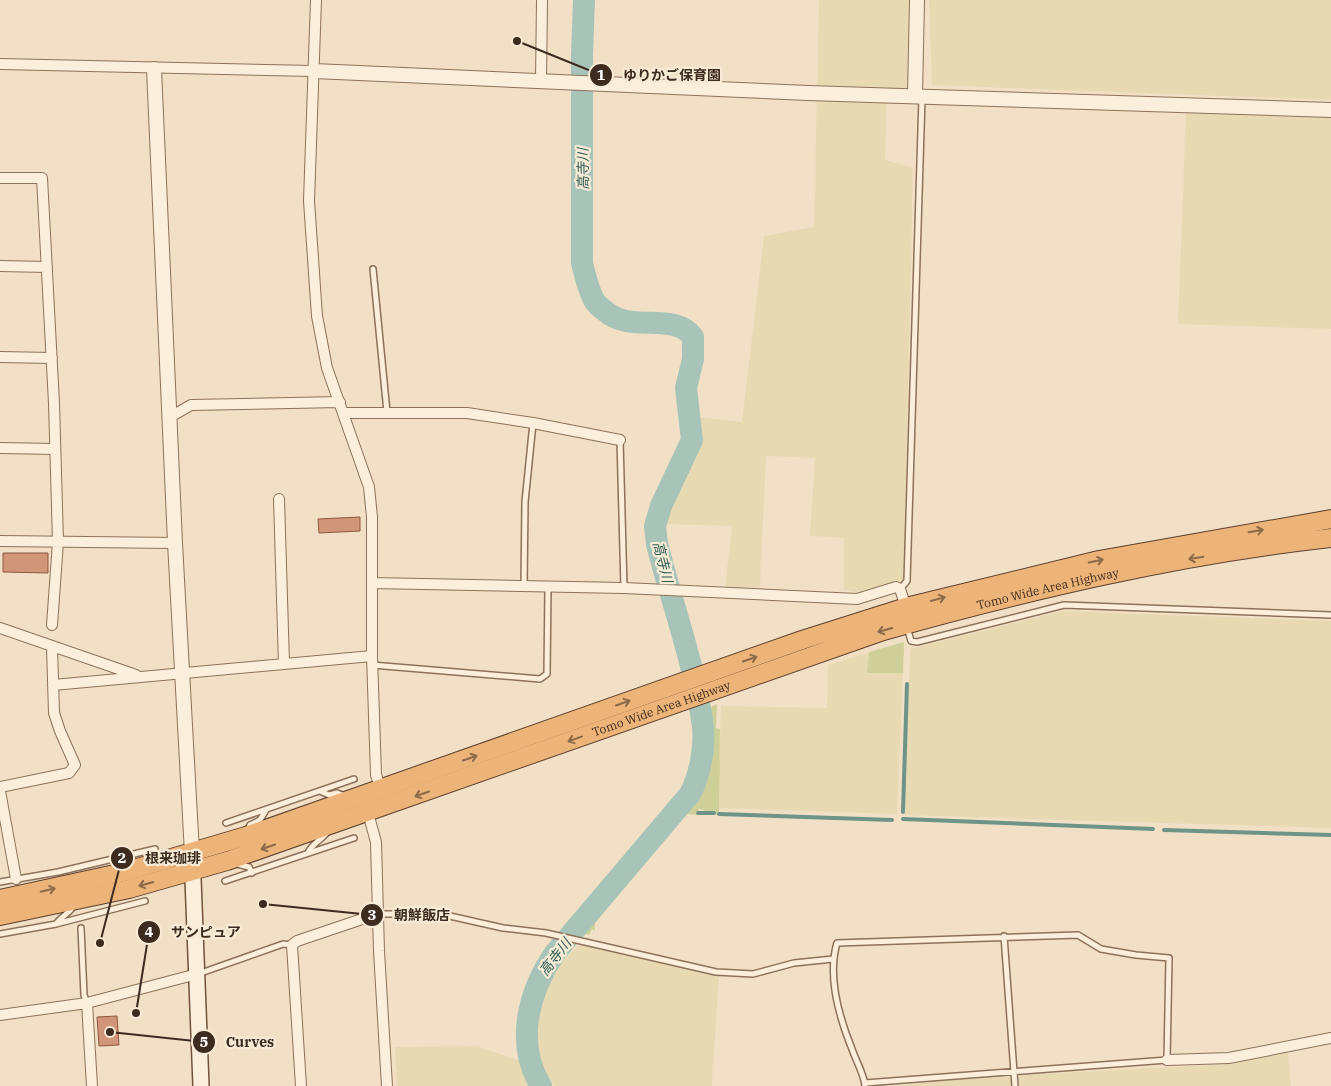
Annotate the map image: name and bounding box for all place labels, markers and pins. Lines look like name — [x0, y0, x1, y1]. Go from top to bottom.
callout: ゆりかご保育園 — [588, 60, 731, 89]
callout: 根来珈琲 — [110, 844, 211, 873]
callout: 朝鮮飯店 — [359, 900, 460, 929]
callout: サンピュア — [136, 917, 251, 946]
callout: Curves — [191, 1027, 285, 1056]

